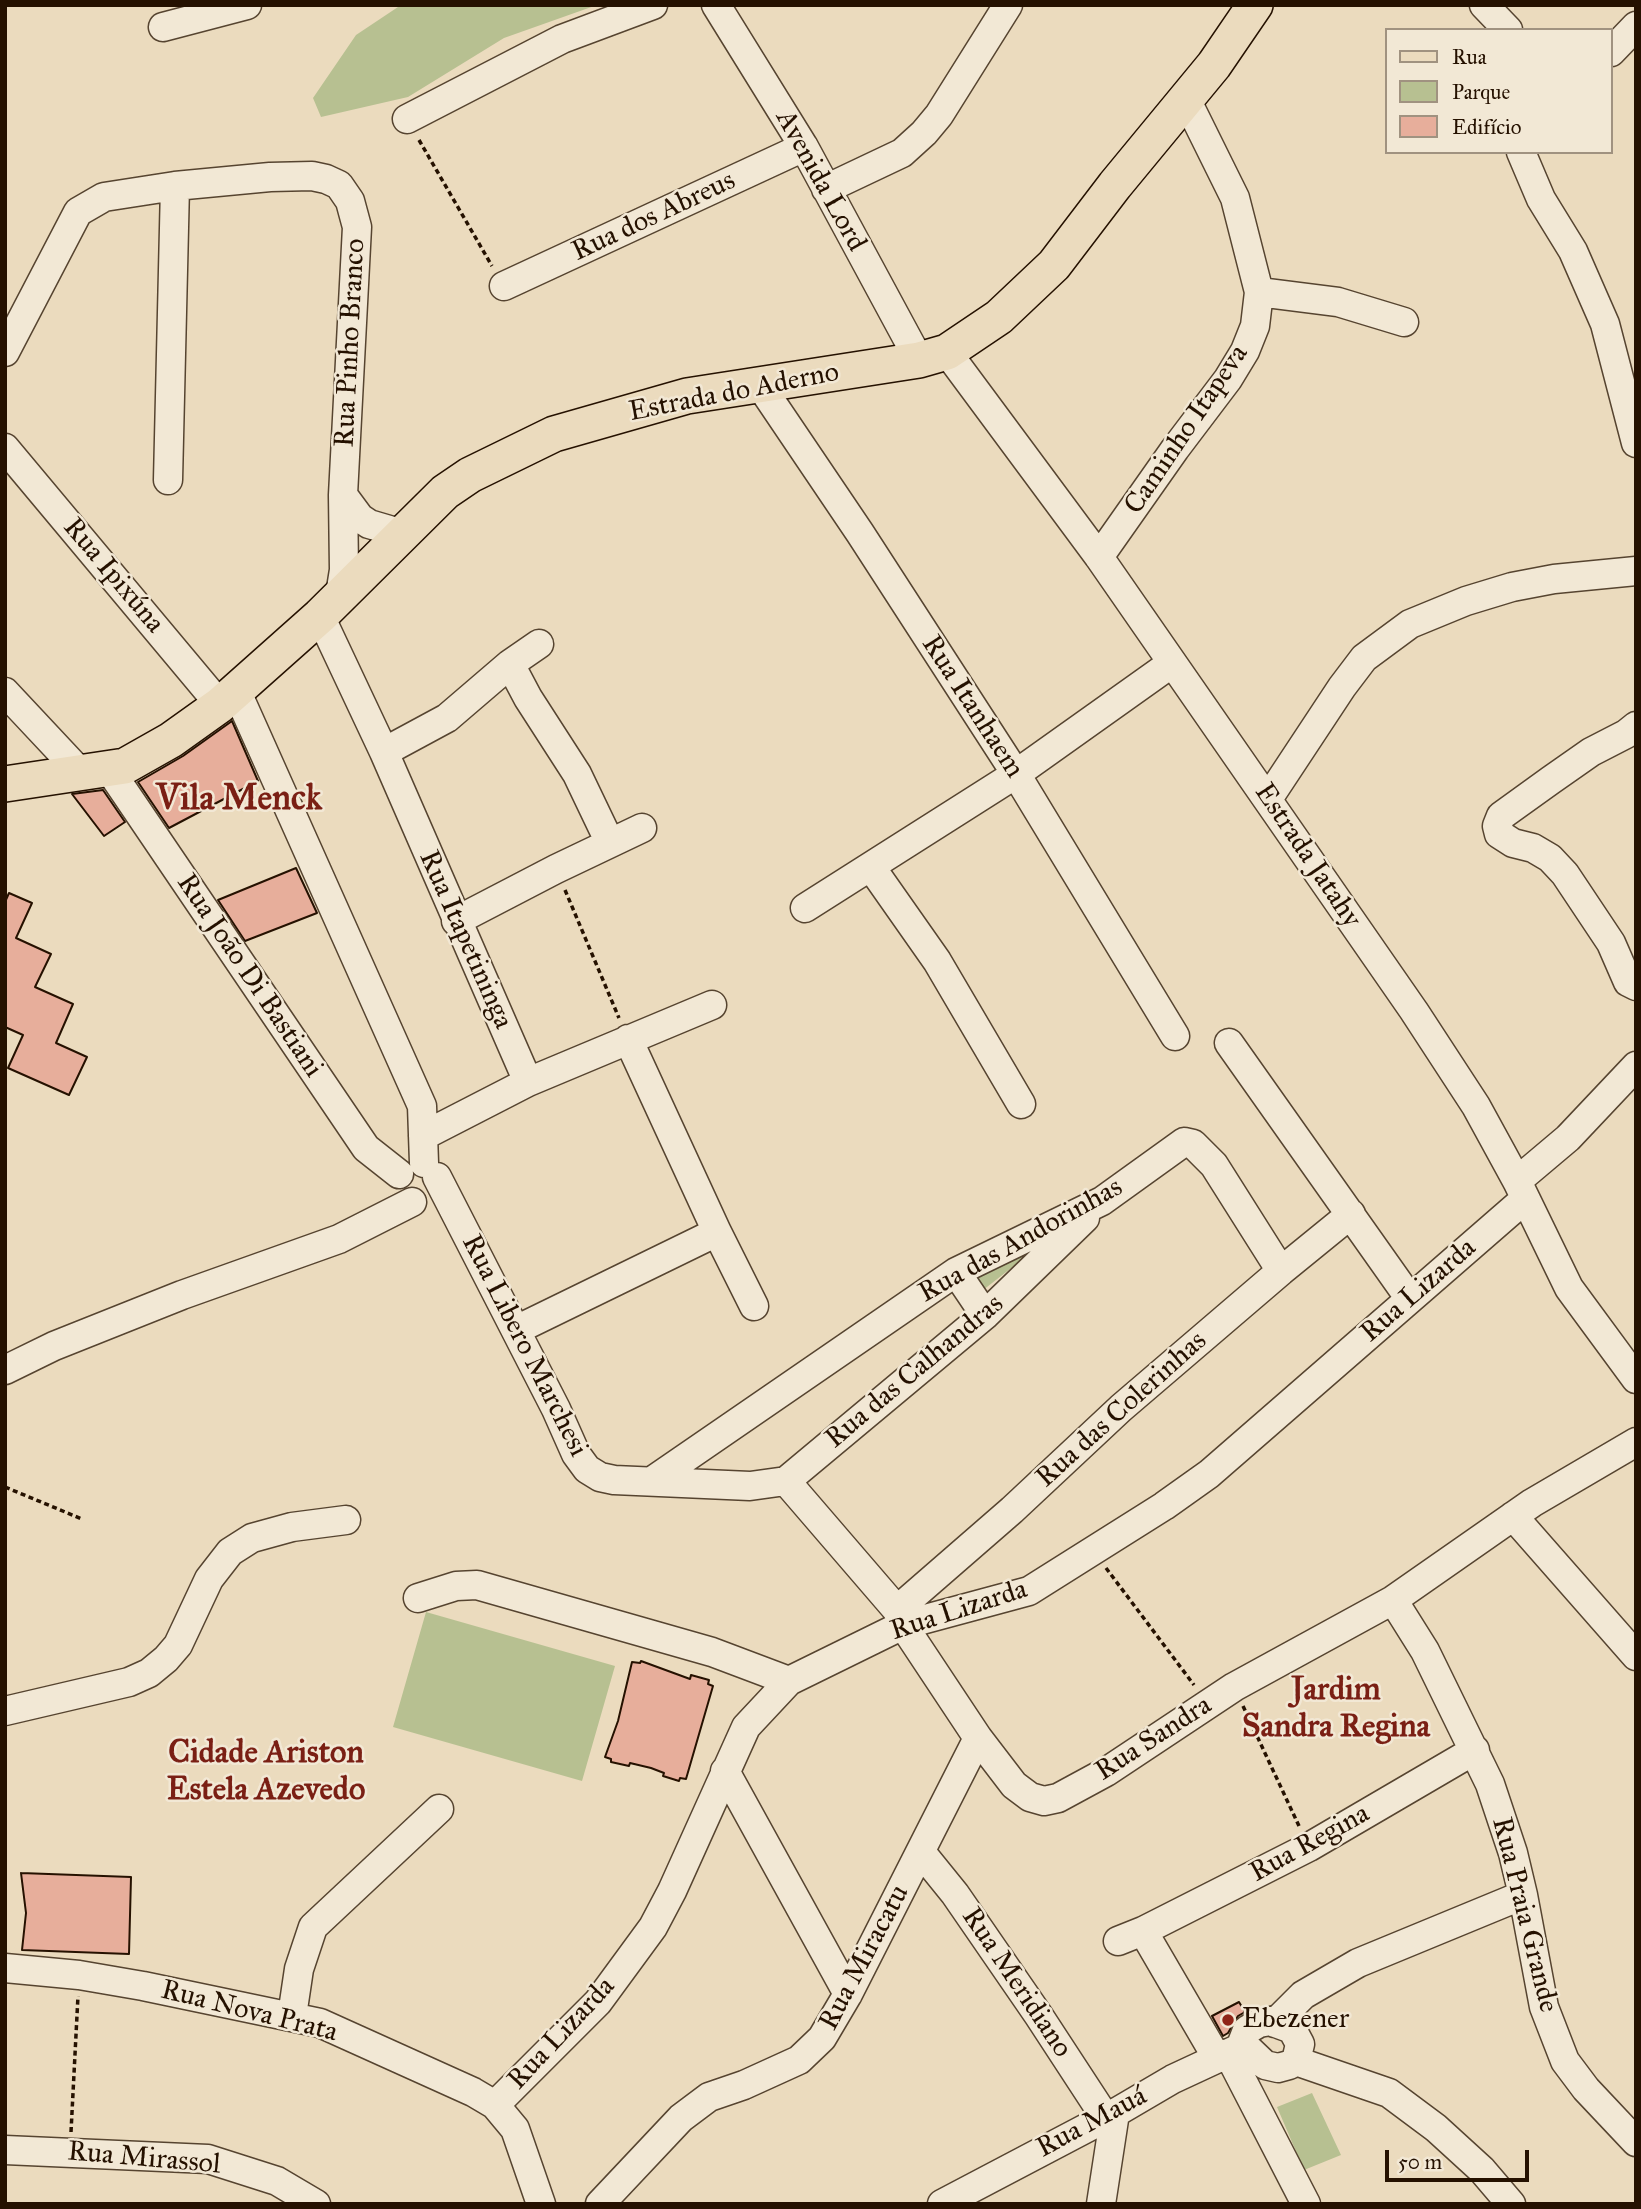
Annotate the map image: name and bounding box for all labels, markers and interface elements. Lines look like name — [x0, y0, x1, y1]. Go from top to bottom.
legend — [1386, 28, 1613, 154]
text: Rua — [1452, 44, 1487, 70]
text: Parque — [1452, 79, 1510, 105]
street label: Avenida Lord — [767, 104, 873, 258]
text: Edifício — [1452, 114, 1521, 140]
street label: Rua dos Abreus — [567, 165, 741, 269]
street label: Rua Pinho Branco — [329, 238, 373, 448]
street label: Caminho Itapeva — [1118, 339, 1256, 521]
street label: Estrada do Aderno — [626, 356, 842, 430]
street label: Rua Ipixúna — [55, 512, 171, 640]
street label: Rua Itanhaem — [914, 629, 1030, 785]
street label: Estrada Jatahy — [1246, 777, 1368, 935]
district label: Vila Menck — [156, 779, 322, 821]
street label: Rua Itapetininga — [411, 846, 519, 1034]
street label: Rua João Di Bastiani — [168, 868, 330, 1084]
street label: Rua das Andorinhas — [913, 1171, 1129, 1311]
street label: Rua Libero Marchesi — [454, 1229, 594, 1463]
street label: Rua Lizarda — [1355, 1232, 1483, 1350]
street label: Rua das Calhandras — [819, 1288, 1011, 1456]
street label: Rua das Colerinhas — [1030, 1325, 1214, 1495]
street label: Rua Lizarda — [886, 1573, 1032, 1649]
district label: Jardim Sandra Regina — [1242, 1672, 1430, 1747]
street label: Rua Sandra — [1090, 1689, 1218, 1789]
district label: Cidade Ariston Estela Azevedo — [167, 1735, 365, 1810]
street label: Rua Regina — [1245, 1798, 1375, 1890]
street label: Rua Praia Grande — [1484, 1814, 1564, 2016]
street label: Rua Miracatu — [813, 1880, 917, 2036]
street label: Rua Meridiano — [954, 1902, 1078, 2064]
street label: Rua Lizarda — [501, 1971, 623, 2097]
street label: Rua Nova Prata — [157, 1974, 341, 2050]
place label: Ebezener — [1242, 2003, 1349, 2037]
marker: Ebezener — [1220, 2012, 1236, 2028]
street label: Rua Mauá — [1031, 2080, 1153, 2166]
street label: Rua Mirassol — [66, 2136, 222, 2182]
scale bar — [1389, 2136, 1532, 2180]
text: 50 m — [1398, 2149, 1442, 2175]

